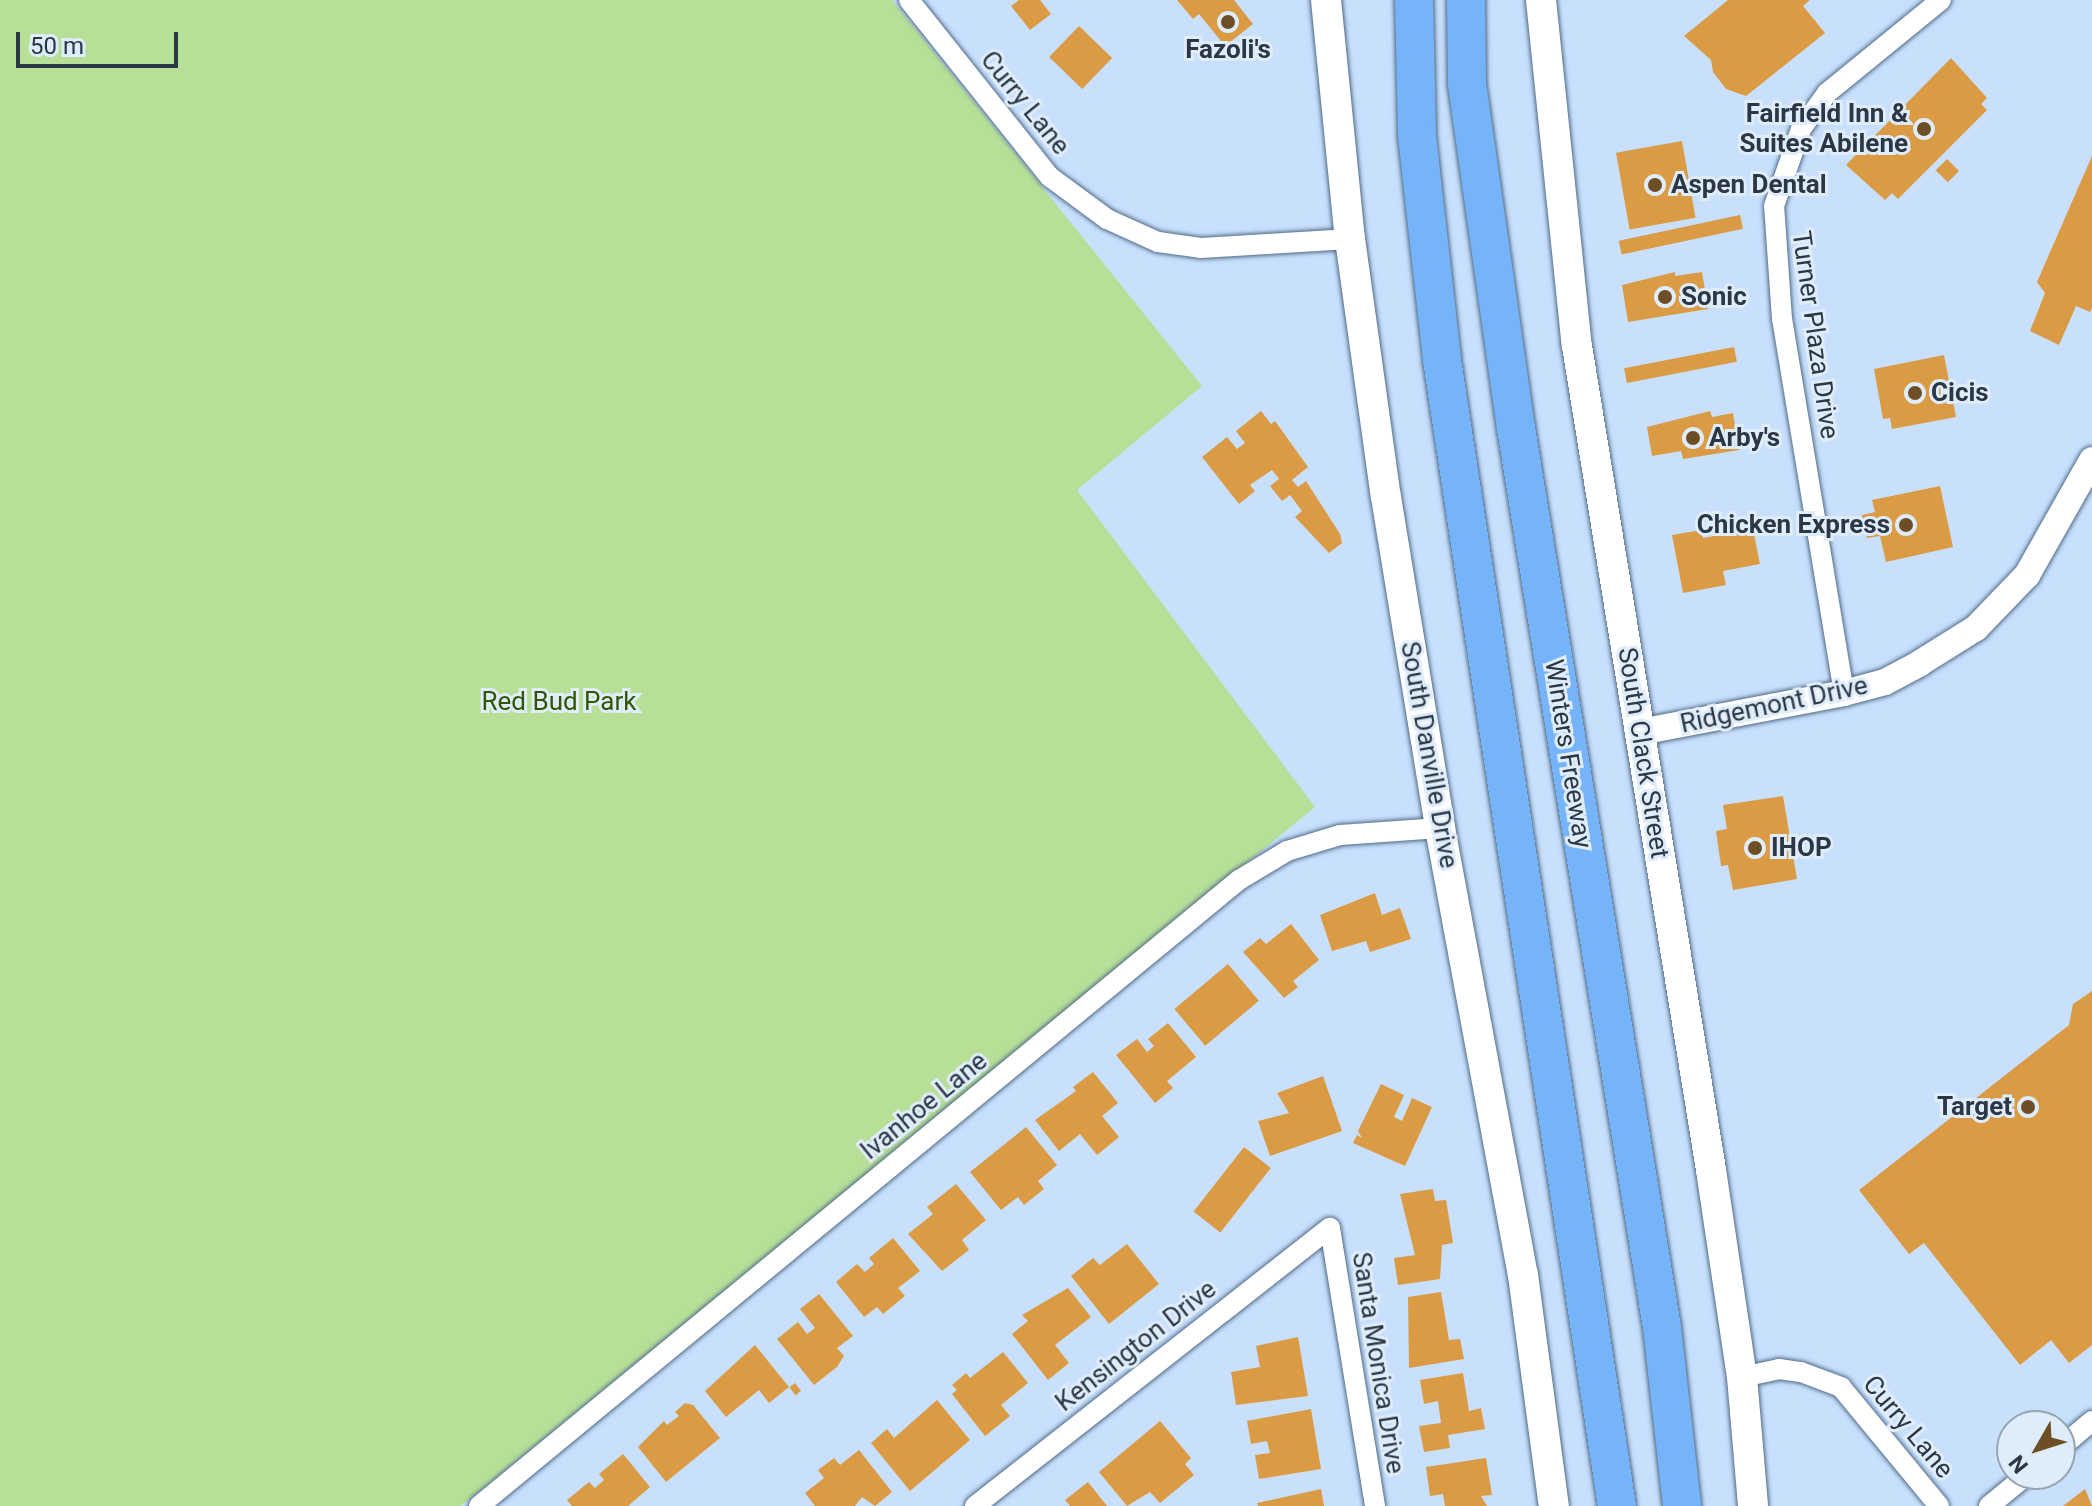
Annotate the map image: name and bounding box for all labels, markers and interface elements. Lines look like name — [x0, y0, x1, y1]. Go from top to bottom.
marker: Fazoli's — [1219, 13, 1237, 31]
scale bar — [20, 16, 182, 66]
text: 50 m — [30, 32, 84, 60]
place label: Fazoli's — [1185, 34, 1271, 66]
street label: Curry Lane — [974, 45, 1076, 161]
place label: Fairfield Inn & Suites Abilene — [1739, 98, 1908, 160]
marker: Fairfield Inn & Suites Abilene — [1915, 120, 1933, 138]
place label: Aspen Dental — [1671, 169, 1827, 201]
marker: Aspen Dental — [1646, 176, 1664, 194]
street label: Turner Plaza Drive — [1785, 229, 1845, 441]
place label: Sonic — [1681, 281, 1747, 313]
marker: Sonic — [1656, 288, 1674, 306]
place label: Cicis — [1931, 377, 1989, 409]
marker: Cicis — [1906, 384, 1924, 402]
place label: Arby's — [1709, 422, 1780, 454]
marker: Arby's — [1684, 429, 1702, 447]
place label: Chicken Express — [1697, 509, 1890, 541]
marker: Chicken Express — [1897, 516, 1915, 534]
street label: South Danville Drive — [1394, 639, 1464, 871]
street label: South Clack Street — [1611, 645, 1675, 861]
street label: Winters Freeway — [1538, 657, 1598, 851]
street label: Ridgemont Drive — [1677, 670, 1871, 740]
park label: Red Bud Park — [482, 686, 636, 718]
place label: IHOP — [1771, 832, 1832, 864]
marker: IHOP — [1746, 839, 1764, 857]
street label: Ivanhoe Lane — [854, 1046, 994, 1166]
place label: Target — [1937, 1091, 2012, 1123]
marker: Target — [2019, 1098, 2037, 1116]
street label: Santa Monica Drive — [1345, 1250, 1411, 1476]
street label: Kensington Drive — [1050, 1274, 1222, 1418]
street label: Curry Lane — [1856, 1369, 1960, 1485]
north arrow — [1996, 1410, 2076, 1490]
text: N — [2004, 1450, 2033, 1478]

